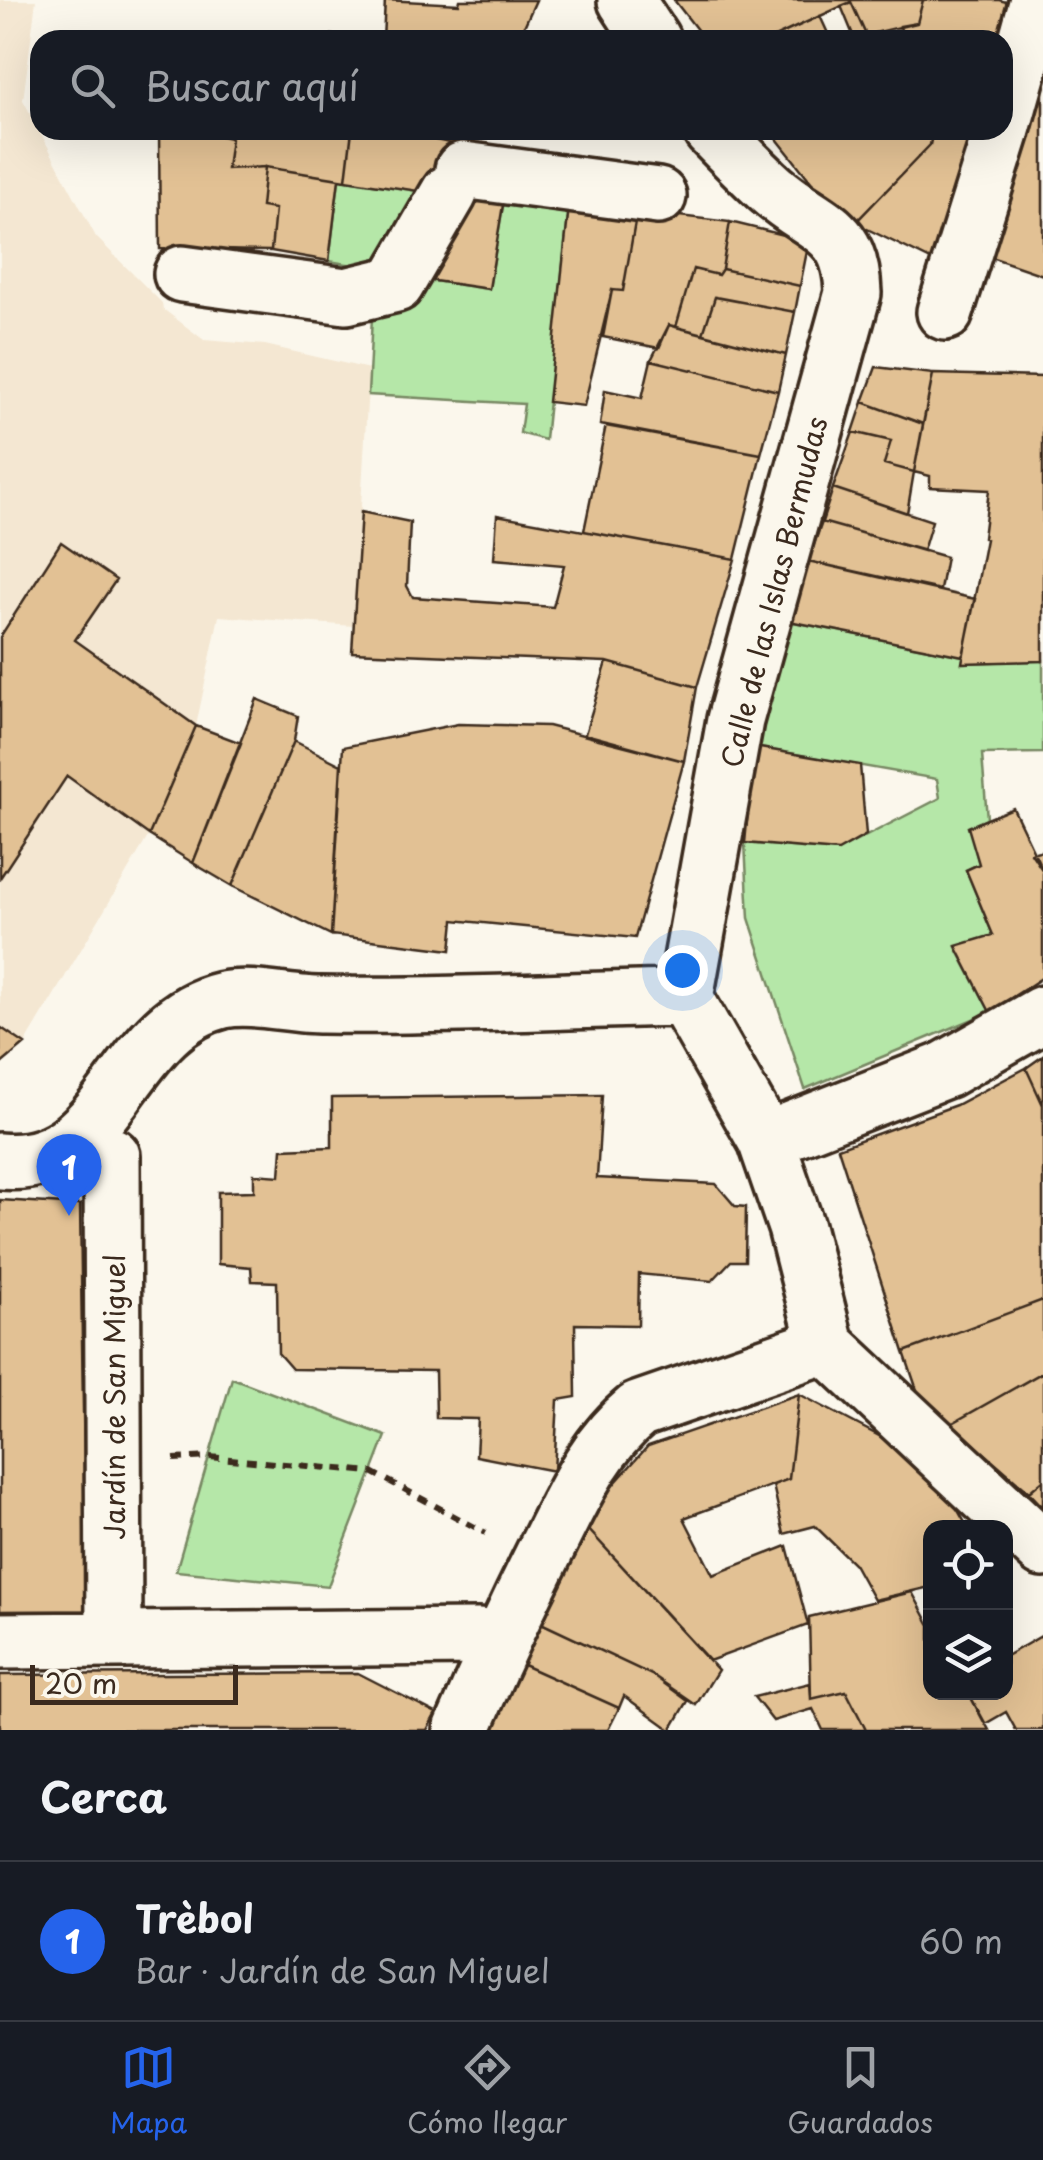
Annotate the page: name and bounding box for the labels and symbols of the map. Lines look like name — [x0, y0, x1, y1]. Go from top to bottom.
street label: Calle de las Islas Bermudas — [709, 412, 837, 772]
your location — [657, 945, 708, 996]
pin: 1 — [36, 1134, 102, 1216]
street label: Jardín de San Miguel — [92, 1254, 135, 1540]
scale bar — [30, 1660, 238, 1704]

